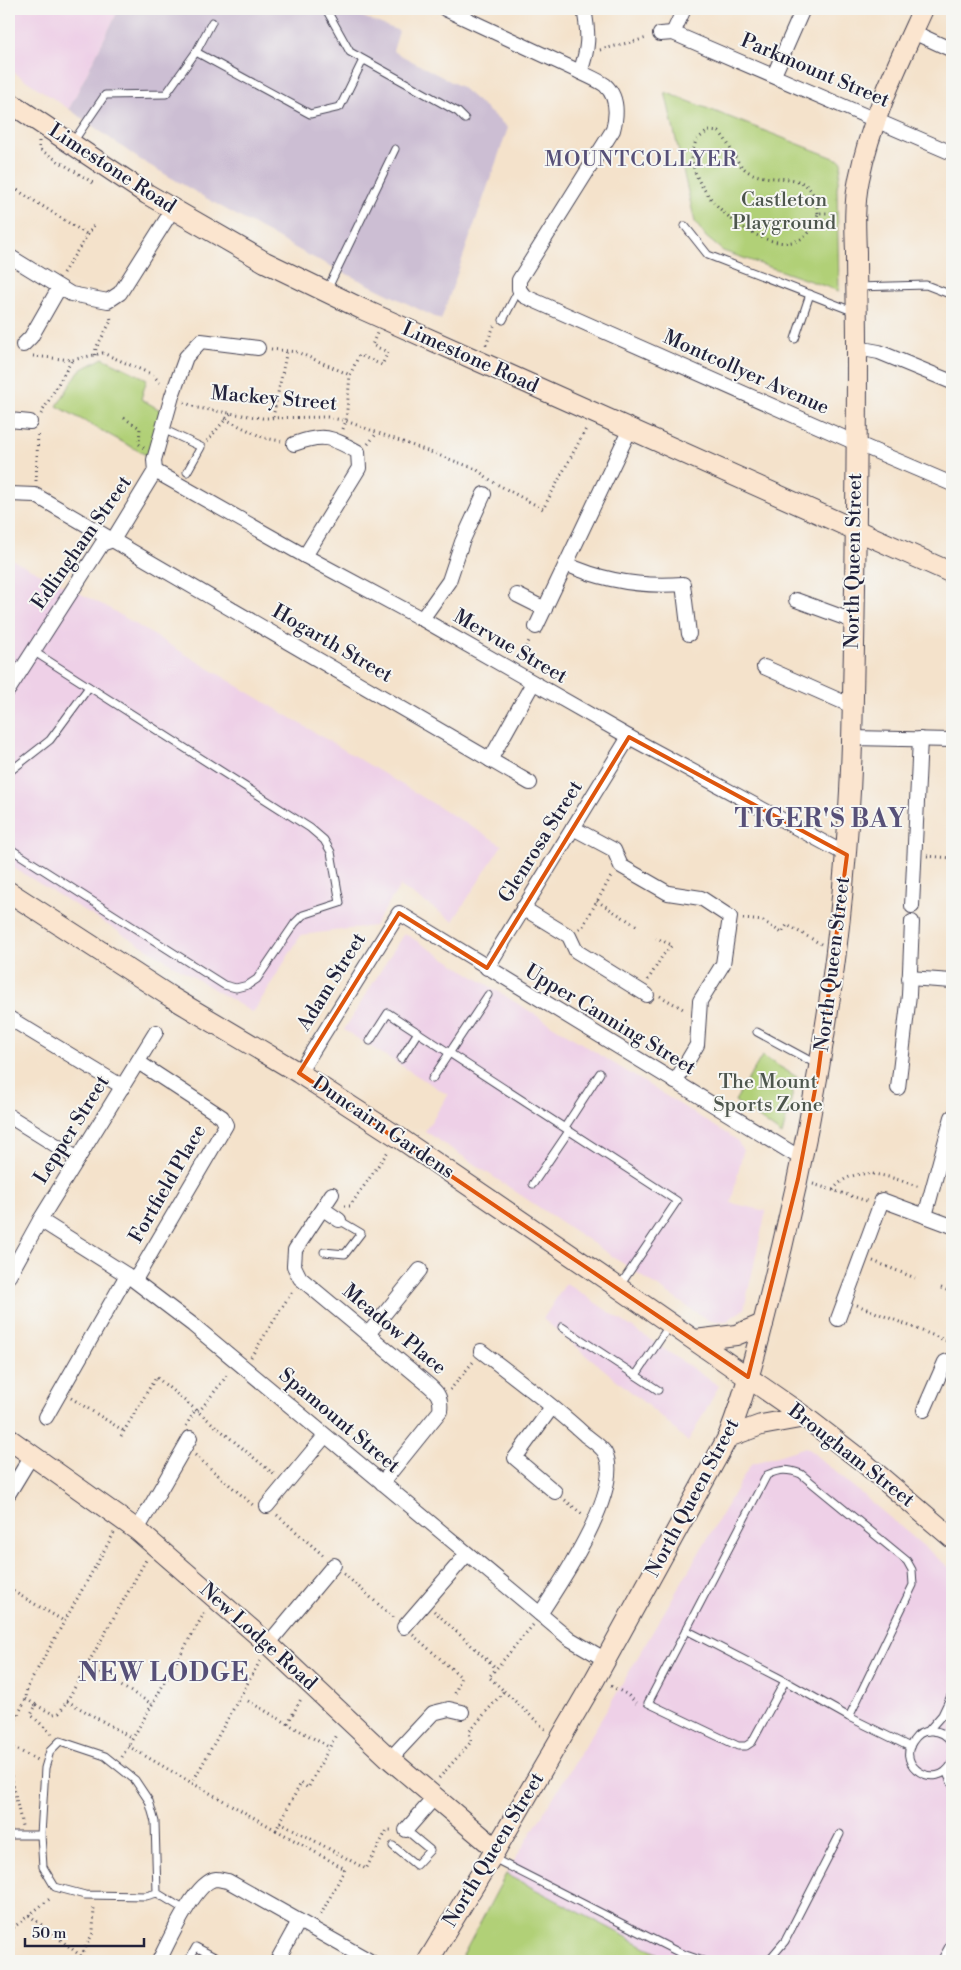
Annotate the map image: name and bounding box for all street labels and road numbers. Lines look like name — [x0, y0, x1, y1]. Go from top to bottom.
street label: Parkmount Street — [737, 28, 893, 114]
street label: Limestone Road — [44, 118, 181, 220]
street label: Limestone Road — [398, 317, 543, 400]
street label: Montcollyer Avenue — [659, 325, 833, 421]
street label: Mackey Street — [210, 381, 338, 417]
street label: Edlingham Street — [26, 471, 138, 615]
street label: North Queen Street — [840, 473, 868, 649]
street label: Hogarth Street — [267, 600, 397, 688]
street label: Mervue Street — [449, 604, 571, 690]
street label: Glenrosa Street — [493, 776, 589, 908]
street label: North Queen Street — [810, 875, 856, 1053]
street label: Adam Street — [292, 928, 372, 1036]
street label: Upper Canning Street — [520, 959, 700, 1081]
street label: Lepper Street — [29, 1071, 115, 1189]
street label: Duncairn Gardens — [307, 1071, 459, 1185]
street label: Fortfield Place — [124, 1120, 212, 1248]
street label: Meadow Place — [337, 1279, 451, 1381]
street label: Spamount Street — [273, 1363, 405, 1479]
street label: Brougham Street — [782, 1398, 919, 1513]
street label: North Queen Street — [641, 1414, 745, 1582]
street label: New Lodge Road — [194, 1578, 322, 1697]
street label: North Queen Street — [438, 1768, 550, 1932]

